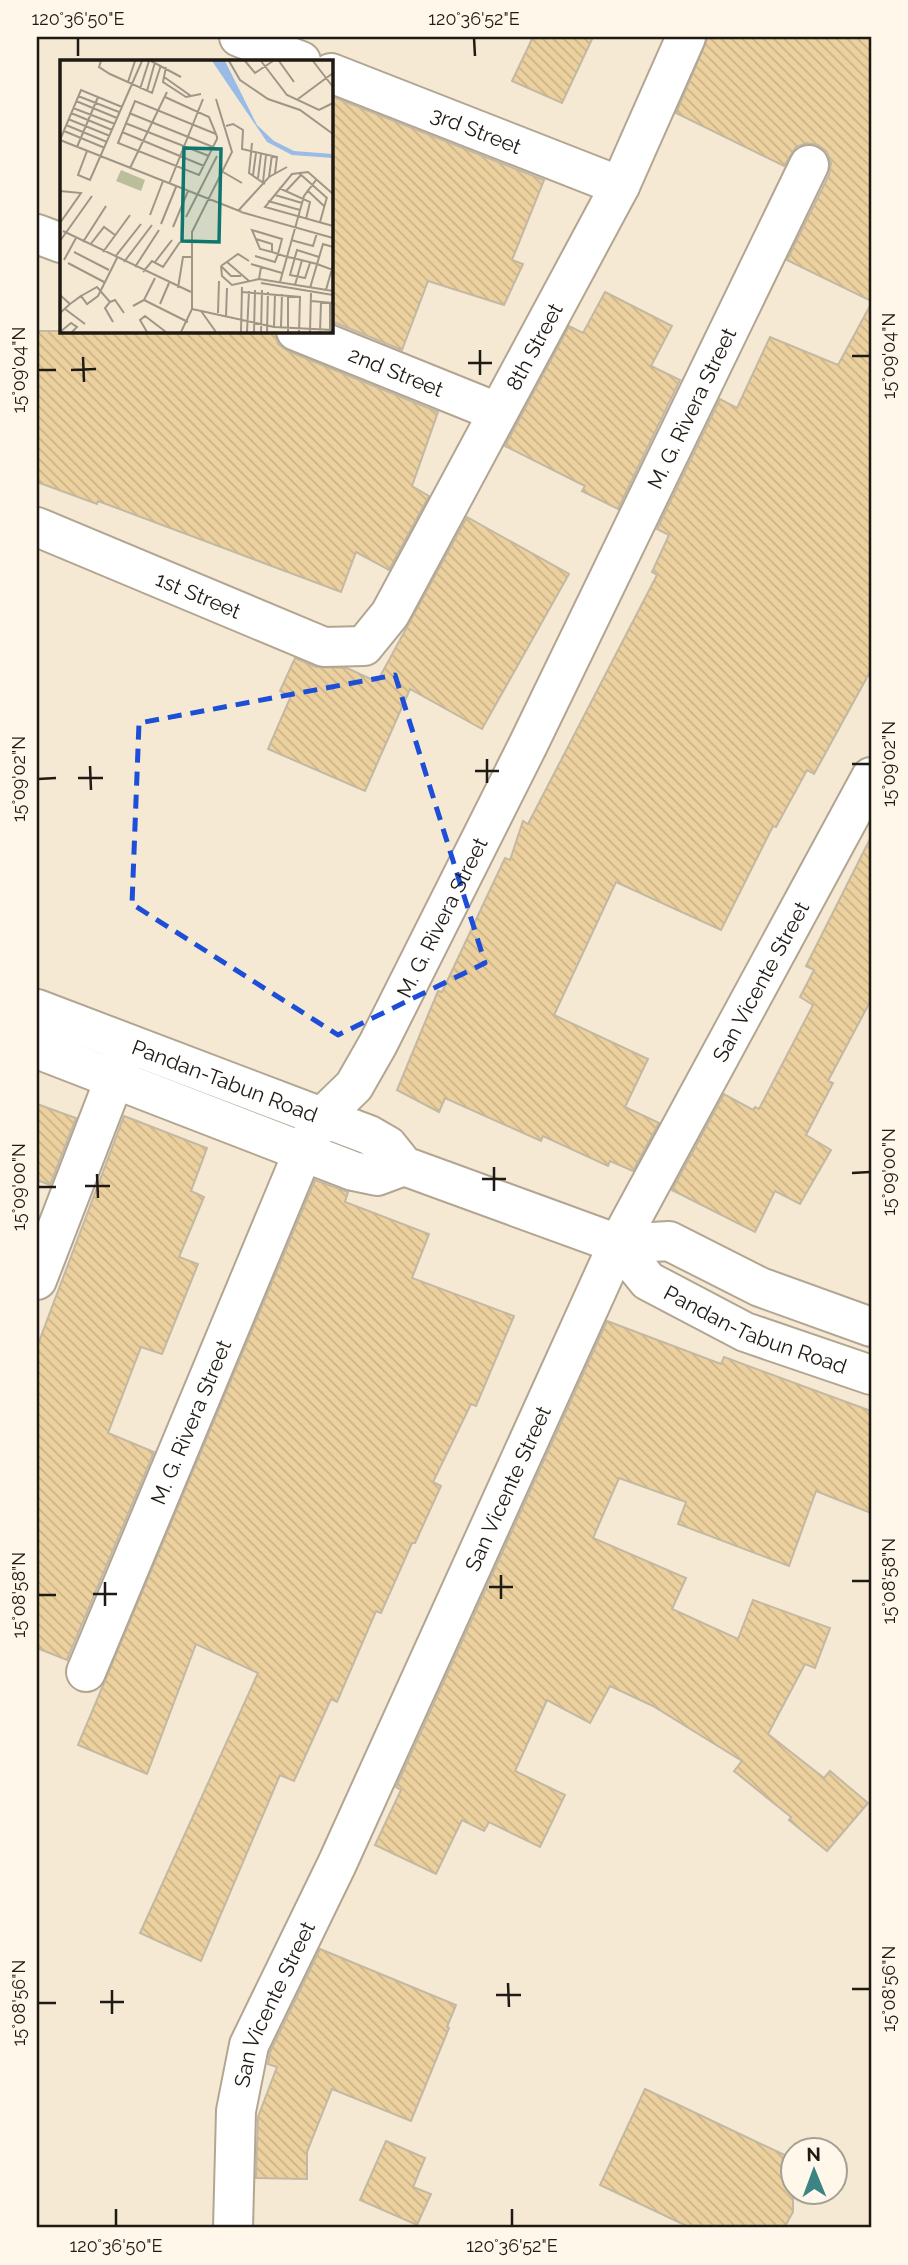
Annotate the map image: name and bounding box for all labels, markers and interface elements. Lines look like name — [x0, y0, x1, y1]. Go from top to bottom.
text: 120°36'50"E — [32, 8, 124, 29]
text: 120°36'52"E — [428, 8, 520, 29]
inset map — [60, 60, 332, 332]
street label: 3rd Street — [428, 101, 525, 159]
street label: 8th Street — [500, 299, 567, 394]
text: 15°09'04"N — [878, 313, 899, 399]
street label: M. G. Rivera Street — [642, 324, 741, 493]
text: 15°09'04"N — [8, 327, 29, 413]
street label: 2nd Street — [345, 341, 447, 402]
street label: 1st Street — [152, 566, 245, 623]
text: 15°09'02"N — [878, 721, 899, 807]
text: 15°09'02"N — [8, 736, 29, 822]
street label: M. G. Rivera Street — [391, 833, 492, 1001]
street label: San Vicente Street — [707, 897, 814, 1066]
street label: Pandan-Tabun Road — [129, 1034, 321, 1127]
text: 15°09'00"N — [878, 1128, 899, 1216]
text: 15°09'00"N — [8, 1143, 29, 1231]
street label: Pandan-Tabun Road — [660, 1279, 850, 1378]
street label: M. G. Rivera Street — [145, 1336, 236, 1508]
street label: San Vicente Street — [459, 1402, 556, 1575]
text: 15°08'58"N — [878, 1538, 899, 1624]
text: 15°08'58"N — [8, 1552, 29, 1638]
street label: San Vicente Street — [228, 1917, 320, 2089]
text: 15°08'56"N — [878, 1946, 899, 2032]
text: 15°08'56"N — [8, 1960, 29, 2046]
north arrow — [778, 2136, 848, 2206]
text: N — [806, 2143, 821, 2165]
text: 120°36'50"E — [70, 2235, 162, 2256]
text: 120°36'52"E — [466, 2235, 558, 2256]

